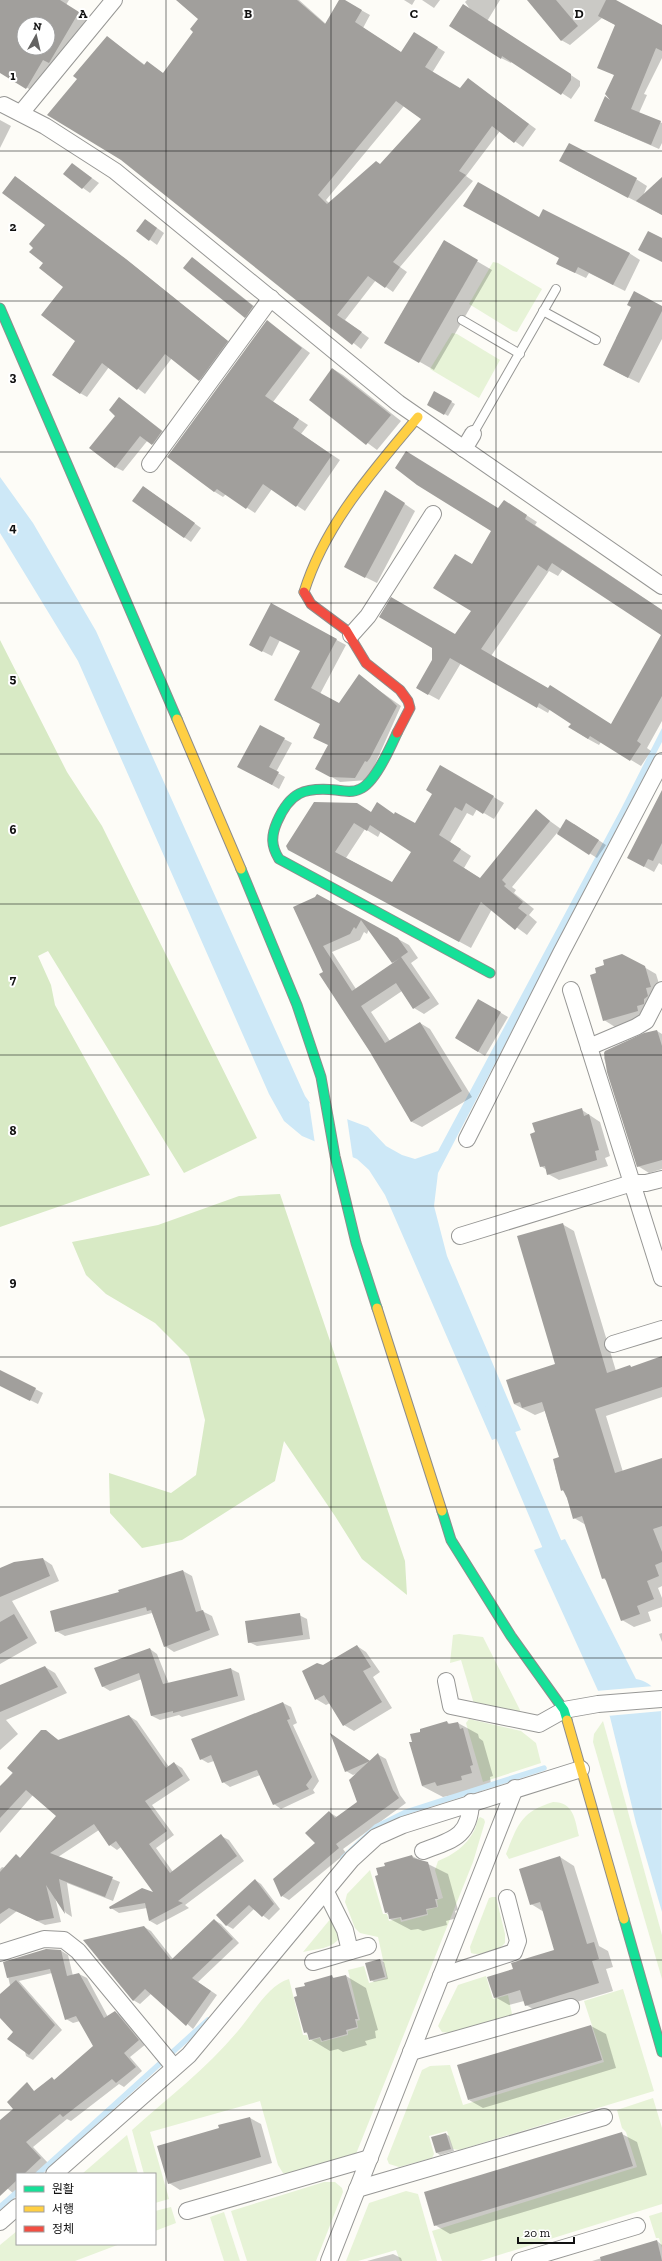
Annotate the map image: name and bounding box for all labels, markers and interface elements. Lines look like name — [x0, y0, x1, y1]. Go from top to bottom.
text: A — [79, 6, 88, 21]
text: B — [244, 6, 252, 21]
text: C — [410, 6, 418, 21]
text: D — [574, 6, 584, 21]
north arrow — [16, 16, 56, 56]
text: N — [32, 20, 43, 34]
text: 1 — [10, 68, 16, 83]
text: 2 — [10, 219, 17, 234]
text: 3 — [10, 369, 17, 384]
text: 4 — [9, 520, 17, 535]
text: 5 — [10, 671, 17, 686]
text: 6 — [10, 822, 17, 837]
text: 7 — [10, 972, 17, 987]
text: 8 — [9, 1123, 17, 1138]
text: 9 — [10, 1274, 17, 1289]
legend — [16, 2173, 156, 2245]
text: 원활 — [52, 2182, 74, 2196]
text: 서행 — [52, 2202, 74, 2216]
scale bar — [518, 2219, 574, 2245]
text: 정체 — [52, 2222, 74, 2236]
text: 20 m — [524, 2226, 551, 2240]

